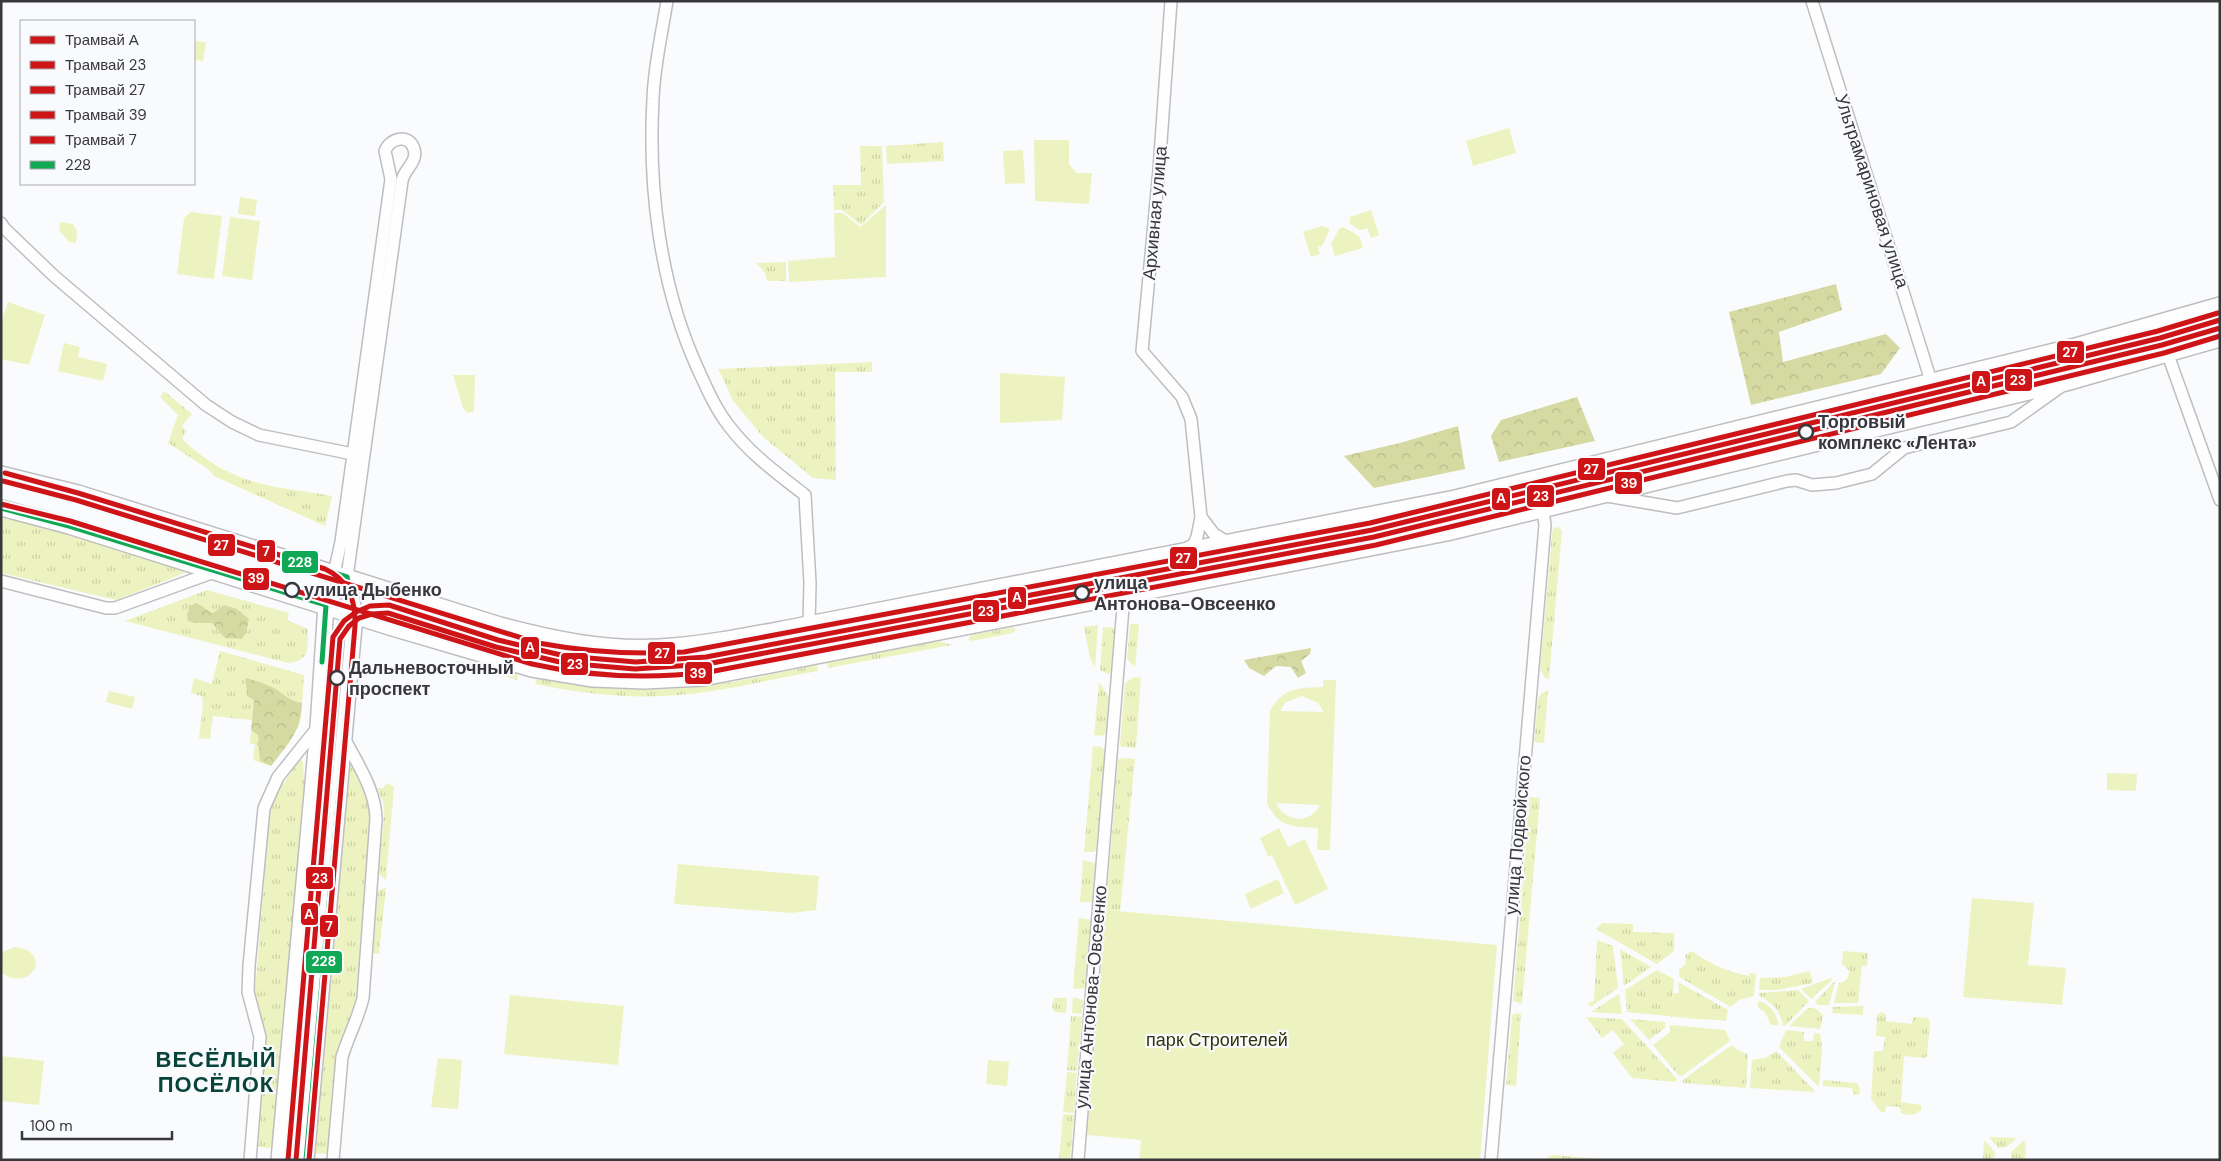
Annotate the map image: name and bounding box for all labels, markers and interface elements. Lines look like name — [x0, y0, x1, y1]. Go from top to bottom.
legend — [20, 20, 195, 185]
text: Трамвай А — [65, 30, 139, 50]
text: Трамвай 23 — [65, 55, 146, 75]
text: Трамвай 27 — [65, 80, 145, 100]
street label: Ультрамариновая улица — [1829, 91, 1915, 292]
text: Трамвай 39 — [65, 105, 147, 125]
text: Трамвай 7 — [65, 130, 137, 150]
street label: Архивная улица — [1137, 144, 1173, 281]
text: 228 — [65, 155, 91, 175]
line badge: 27 — [2056, 340, 2085, 364]
text: 27 — [2062, 343, 2078, 361]
line badge: 23 — [2004, 368, 2033, 392]
line badge: А — [1971, 370, 1991, 394]
text: 23 — [2010, 371, 2026, 389]
text: А — [1976, 372, 1986, 390]
place label: Торговый комплекс «Лента» — [1818, 410, 1977, 455]
marker: Торговый комплекс «Лента» — [1798, 424, 1814, 440]
line badge: 27 — [1577, 457, 1606, 481]
text: 27 — [1583, 460, 1599, 478]
line badge: 39 — [1614, 471, 1643, 495]
text: 39 — [1621, 474, 1638, 492]
line badge: 23 — [1526, 484, 1555, 508]
line badge: А — [1491, 487, 1511, 511]
text: 23 — [1533, 487, 1549, 505]
text: А — [1496, 489, 1506, 507]
line badge: 27 — [207, 533, 236, 557]
text: 27 — [213, 536, 229, 554]
line badge: 7 — [256, 539, 276, 563]
text: 7 — [262, 542, 270, 560]
line badge: 27 — [1169, 546, 1198, 570]
text: 27 — [1175, 549, 1191, 567]
line badge: 228 — [281, 550, 319, 574]
text: 228 — [288, 553, 313, 571]
line badge: 39 — [242, 567, 270, 591]
text: 39 — [248, 569, 265, 587]
place label: улица Антонова-Овсеенко — [1094, 571, 1276, 616]
place label: улица Дыбенко — [304, 578, 442, 602]
marker: улица Дыбенко — [284, 582, 300, 598]
marker: улица Антонова-Овсеенко — [1074, 585, 1090, 601]
line badge: А — [1007, 586, 1027, 610]
text: А — [1012, 588, 1022, 606]
line badge: 23 — [972, 599, 1000, 623]
text: 23 — [978, 602, 994, 620]
line badge: А — [520, 636, 540, 660]
text: А — [525, 638, 535, 656]
line badge: 27 — [647, 641, 676, 665]
text: 27 — [654, 644, 670, 662]
line badge: 23 — [560, 652, 589, 676]
text: 23 — [567, 655, 583, 673]
place label: Дальневосточный проспект — [349, 656, 514, 701]
line badge: 39 — [684, 661, 713, 685]
text: 39 — [690, 664, 707, 682]
marker: Дальневосточный проспект — [329, 670, 345, 686]
street label: улица Подвойского — [1499, 754, 1537, 916]
line badge: 23 — [305, 866, 334, 890]
text: 23 — [312, 869, 328, 887]
street label: улица Антонова-Овсеенко — [1069, 885, 1113, 1109]
line badge: А — [300, 902, 319, 926]
text: А — [304, 905, 314, 923]
line badge: 7 — [319, 914, 339, 938]
text: 7 — [325, 917, 333, 935]
line badge: 228 — [305, 950, 343, 974]
text: 228 — [312, 952, 337, 970]
park label: парк Строителей — [1146, 1028, 1288, 1052]
district label: ВЕСЁЛЫЙ ПОСЁЛОК — [156, 1045, 276, 1099]
scale bar — [22, 1108, 172, 1140]
text: 100 m — [30, 1116, 73, 1136]

